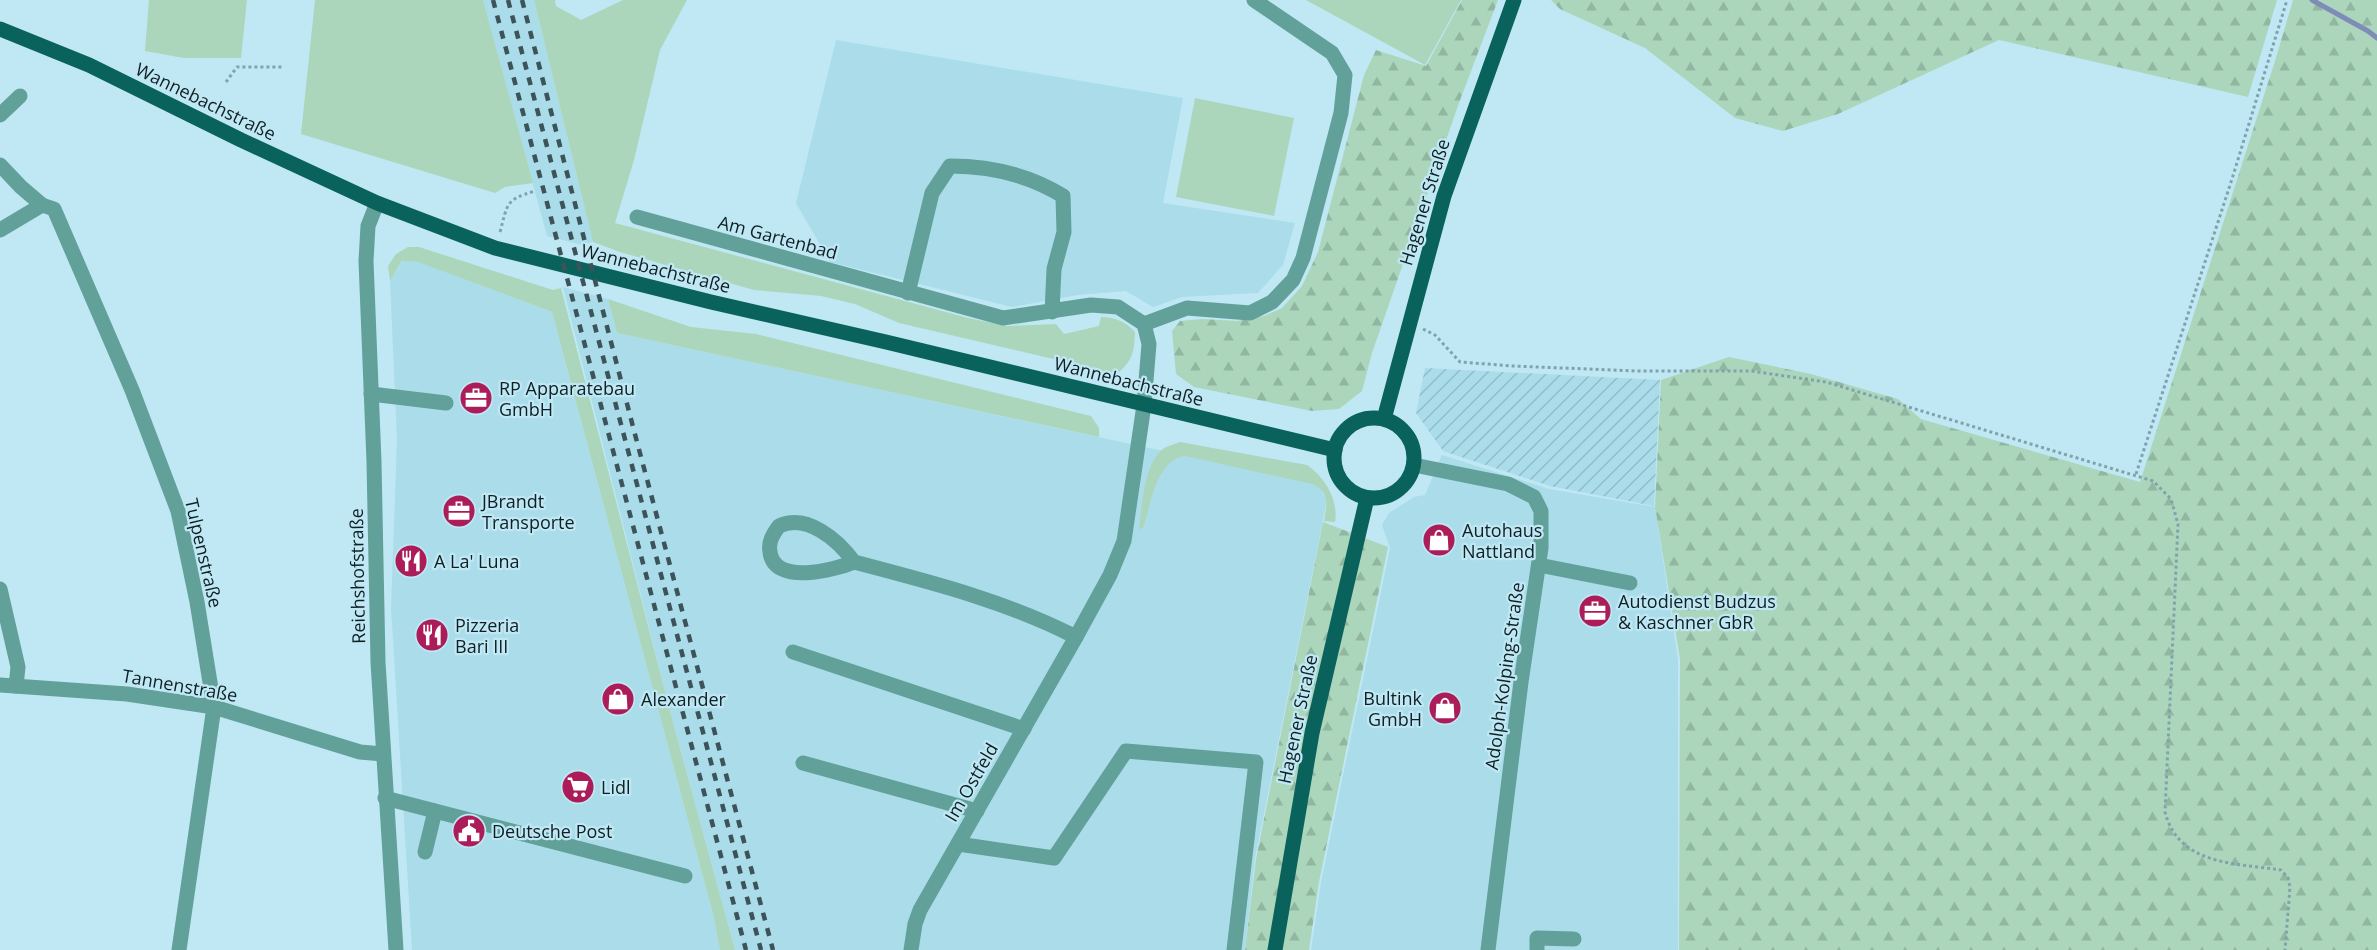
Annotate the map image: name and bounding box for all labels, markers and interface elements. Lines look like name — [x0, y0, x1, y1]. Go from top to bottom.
street label: Wannebachstraße — [132, 57, 280, 145]
street label: Hagener Straße — [1393, 136, 1455, 268]
street label: Am Gartenbad — [716, 210, 840, 264]
street label: Wannebachstraße — [579, 238, 733, 298]
street label: Wannebachstraße — [1052, 351, 1206, 411]
place label: RP Apparatebau GmbH — [499, 376, 635, 421]
office icon: RP Apparatebau GmbH — [458, 380, 494, 416]
place label: JBrandt Transporte — [480, 489, 575, 534]
office icon: JBrandt Transporte — [441, 493, 477, 529]
street label: Tulpenstraße — [180, 496, 228, 610]
street label: Reichshofstraße — [344, 508, 370, 644]
place label: Autohaus Nattland — [1462, 518, 1542, 563]
shop icon: Autohaus Nattland — [1421, 522, 1457, 558]
restaurant icon: A La' Luna — [393, 543, 429, 579]
place label: A La' Luna — [434, 549, 520, 573]
street label: Adolph-Kolping-Straße — [1479, 581, 1529, 771]
place label: Autodienst Budzus & Kaschner GbR — [1618, 589, 1776, 634]
office icon: Autodienst Budzus & Kaschner GbR — [1577, 593, 1613, 629]
place label: Pizzeria Bari III — [455, 613, 519, 658]
restaurant icon: Pizzeria Bari III — [414, 617, 450, 653]
street label: Hagener Straße — [1272, 652, 1322, 786]
street label: Tannenstraße — [120, 663, 240, 707]
shop icon: Alexander — [600, 681, 636, 717]
place label: Bultink GmbH — [1363, 686, 1423, 731]
place label: Alexander — [641, 687, 727, 711]
shop icon: Bultink GmbH — [1427, 690, 1463, 726]
street label: Im Ostfeld — [939, 738, 1003, 826]
supermarket icon: Lidl — [560, 769, 596, 805]
place label: Lidl — [601, 775, 631, 799]
public building icon: Deutsche Post — [451, 813, 487, 849]
place label: Deutsche Post — [492, 819, 612, 843]

